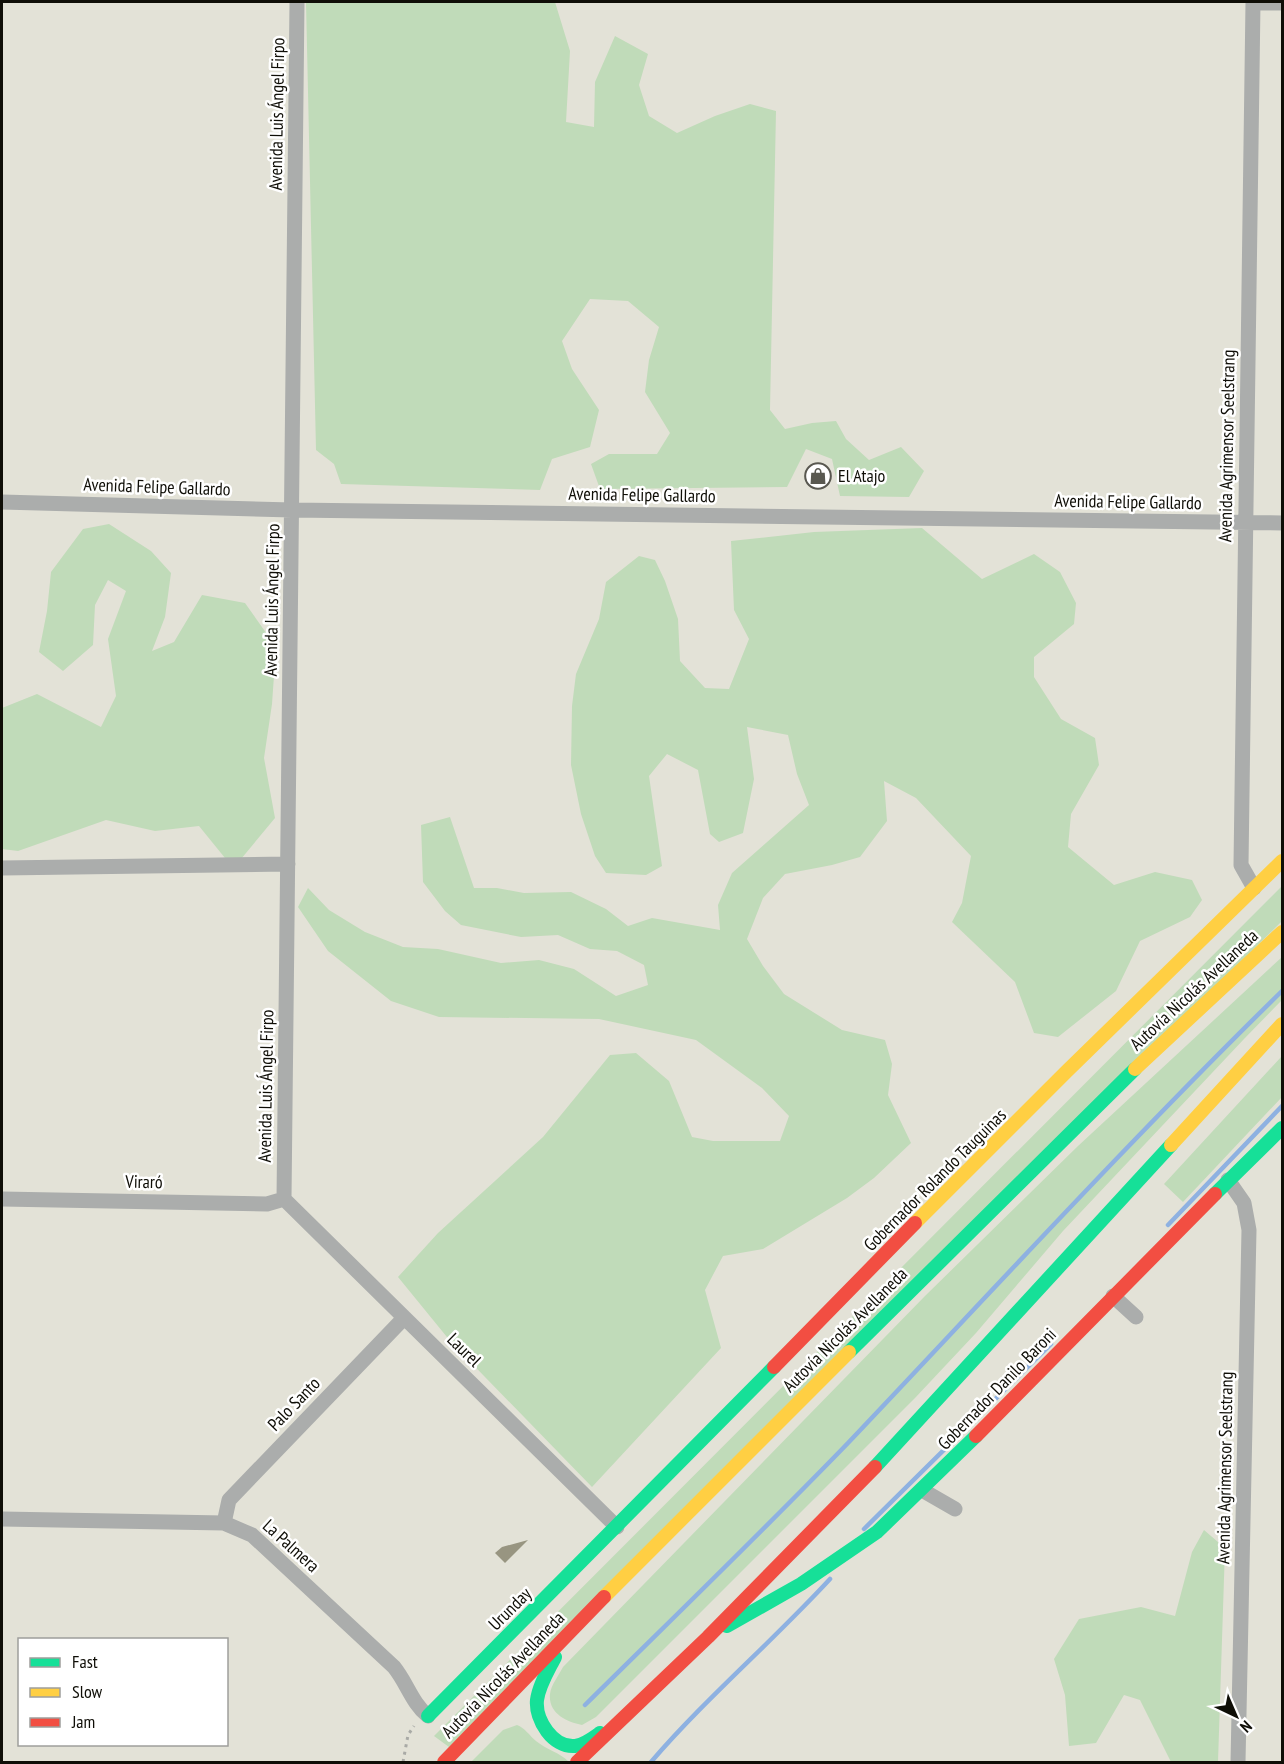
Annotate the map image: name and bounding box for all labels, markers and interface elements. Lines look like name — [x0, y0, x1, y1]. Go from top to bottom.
street label: Avenida Luis Ángel Firpo — [264, 37, 289, 191]
street label: Avenida Agrimensor Seelstrang — [1213, 350, 1240, 542]
shop icon: El Atajo — [803, 461, 833, 491]
place label: El Atajo — [838, 464, 886, 487]
street label: Avenida Felipe Gallardo — [83, 472, 231, 501]
street label: Avenida Felipe Gallardo — [568, 482, 716, 507]
street label: Avenida Felipe Gallardo — [1054, 489, 1202, 514]
street label: Avenida Luis Ángel Firpo — [259, 523, 284, 677]
street label: Autovía Nicolás Avellaneda — [1125, 924, 1263, 1055]
street label: Avenida Luis Ángel Firpo — [253, 1009, 278, 1163]
street label: Gobernador Rolando Tauguinas — [858, 1103, 1011, 1256]
street label: Viraró — [124, 1170, 163, 1193]
street label: Autovía Nicolás Avellaneda — [777, 1262, 912, 1397]
street label: Gobernador Danilo Baroni — [933, 1323, 1061, 1454]
street label: Laurel — [442, 1328, 487, 1372]
street label: Palo Santo — [262, 1372, 325, 1435]
street label: Avenida Agrimensor Seelstrang — [1211, 1372, 1238, 1564]
street label: La Palmera — [258, 1514, 324, 1577]
street label: Urunday — [483, 1582, 536, 1635]
street label: Autovía Nicolás Avellaneda — [436, 1607, 569, 1743]
legend — [18, 1638, 228, 1746]
text: Fast — [72, 1650, 98, 1673]
text: Slow — [72, 1680, 103, 1703]
north arrow — [1206, 1686, 1266, 1746]
text: Jam — [71, 1710, 95, 1733]
text: N — [1236, 1717, 1256, 1737]

